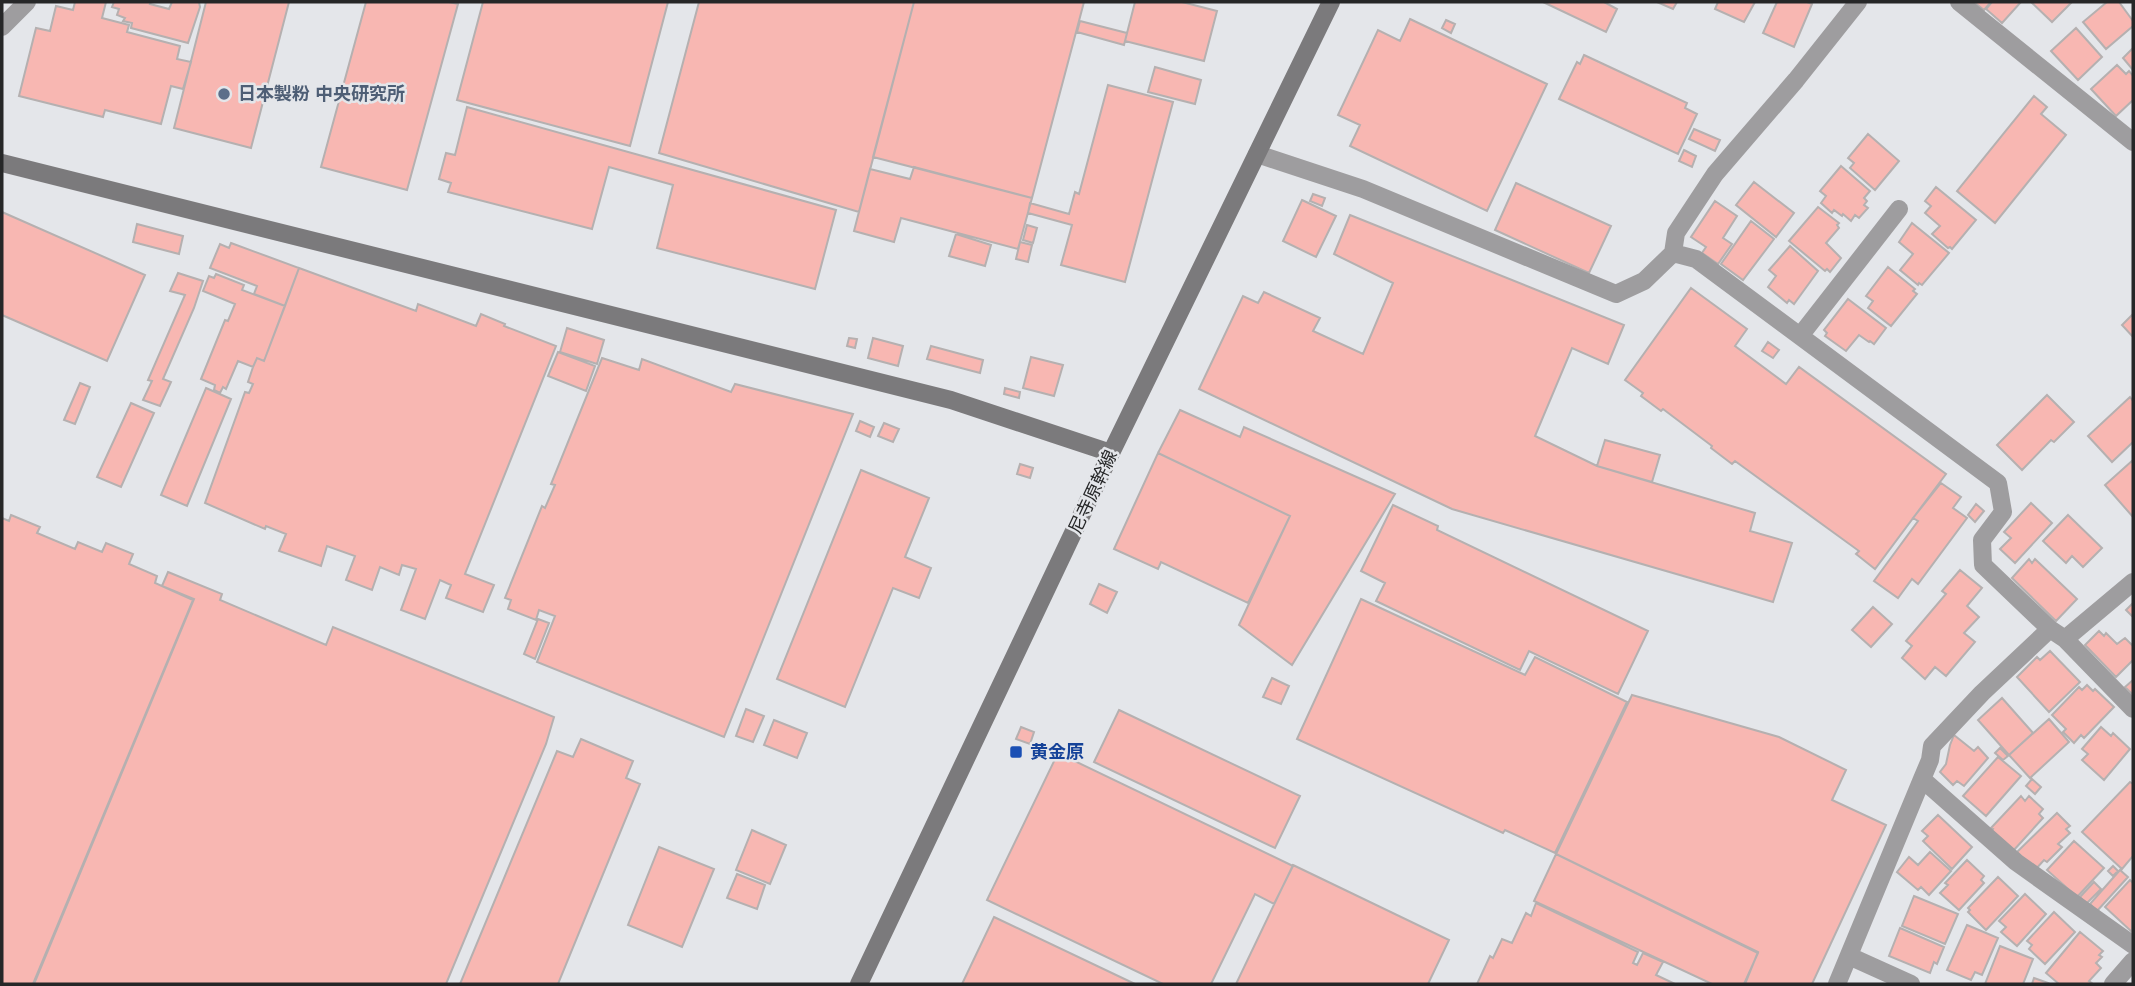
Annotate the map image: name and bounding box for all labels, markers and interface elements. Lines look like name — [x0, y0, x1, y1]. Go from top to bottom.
place label: 日本製粉 中央研究所 — [238, 82, 405, 105]
marker: 日本製粉 中央研究所 — [216, 86, 232, 102]
street label: 尼寺原幹線 — [1063, 446, 1122, 537]
place label: 黄金原 — [1030, 740, 1084, 763]
marker: 黄金原 — [1008, 744, 1024, 760]

